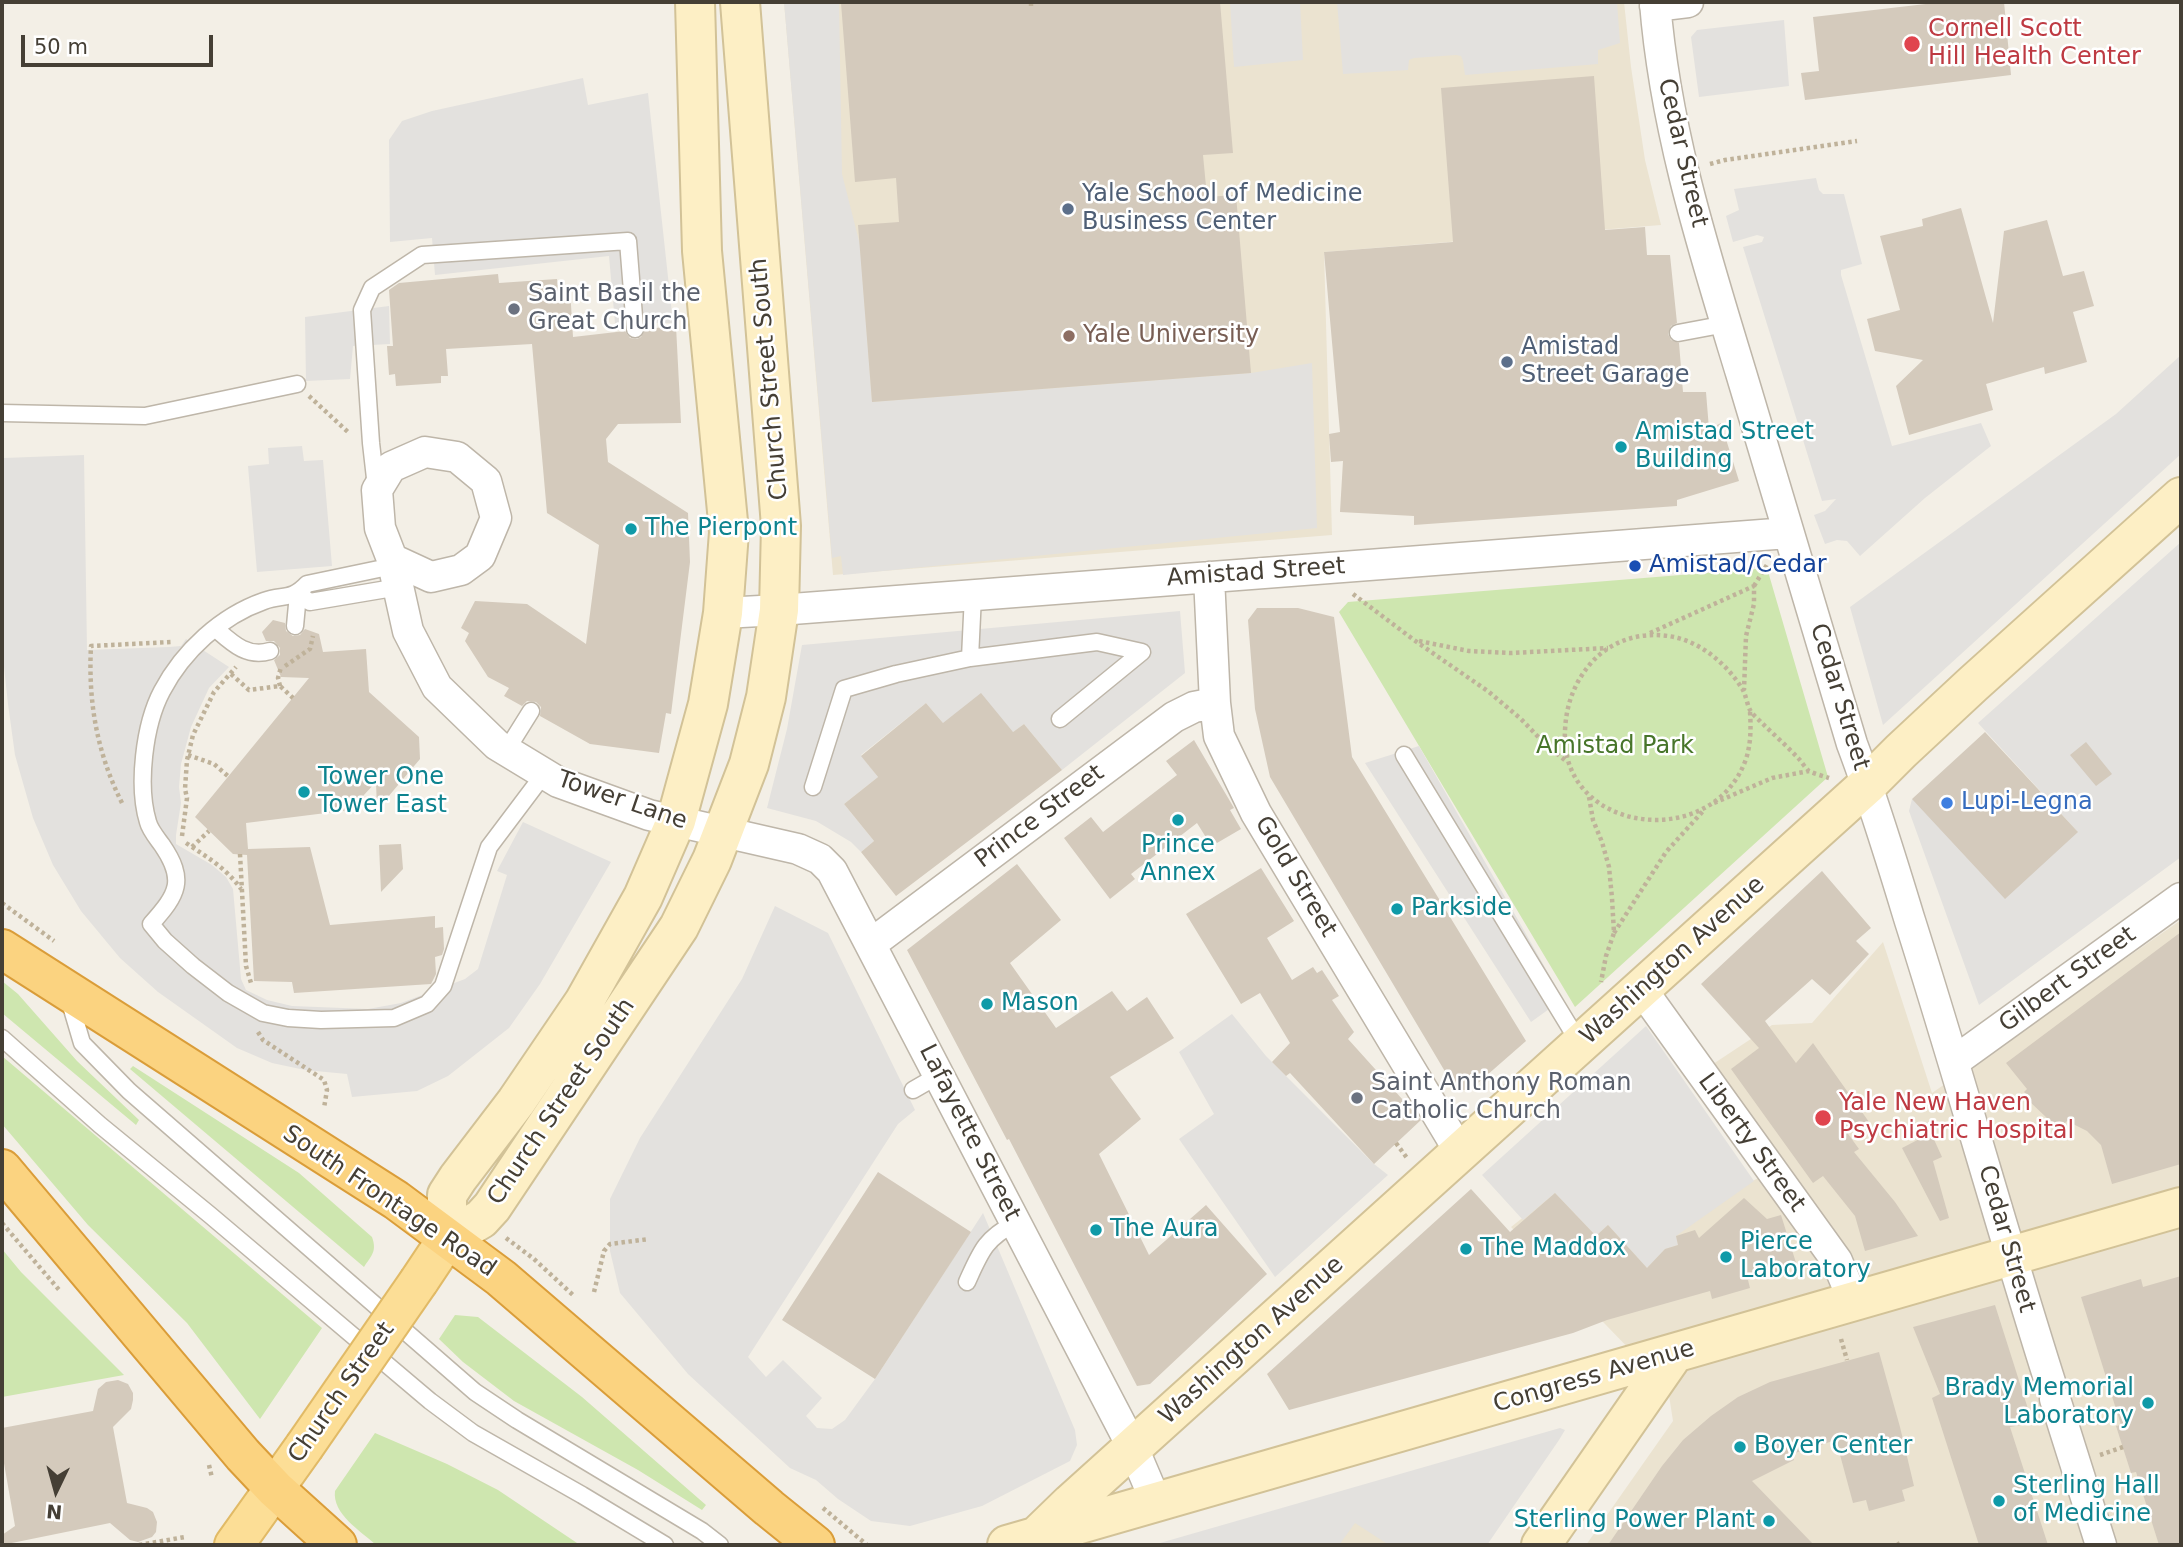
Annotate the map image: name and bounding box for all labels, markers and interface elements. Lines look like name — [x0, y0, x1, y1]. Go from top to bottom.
place label: Cornell Scott Hill Health Center — [1928, 16, 2141, 72]
scale bar — [24, 21, 217, 65]
marker: Cornell Scott Hill Health Center — [1902, 34, 1922, 54]
text: 50 m — [34, 35, 88, 59]
street label: Cedar Street — [1651, 76, 1713, 230]
place label: Yale School of Medicine Business Center — [1082, 181, 1362, 237]
marker: Yale School of Medicine Business Center — [1060, 201, 1076, 217]
street label: Church Street South — [745, 257, 795, 501]
place label: Saint Basil the Great Church — [528, 281, 701, 337]
marker: Saint Basil the Great Church — [506, 301, 522, 317]
place label: Yale University — [1083, 322, 1259, 350]
marker: Yale University — [1061, 328, 1077, 344]
place label: Amistad Street Garage — [1521, 334, 1689, 390]
marker: Amistad Street Garage — [1499, 354, 1515, 370]
place label: Amistad Street Building — [1635, 419, 1814, 475]
marker: Amistad Street Building — [1613, 439, 1629, 455]
place label: The Pierpont — [645, 515, 797, 543]
marker: The Pierpont — [623, 521, 639, 537]
street label: Amistad Street — [1166, 552, 1346, 594]
place label: Amistad/Cedar — [1649, 552, 1827, 580]
marker: Amistad/Cedar — [1627, 558, 1643, 574]
street label: Cedar Street — [1803, 620, 1875, 774]
park label: Amistad Park — [1536, 733, 1694, 761]
street label: Prince Street — [970, 759, 1110, 875]
place label: Tower One Tower East — [318, 764, 447, 820]
street label: Tower Lane — [553, 765, 691, 837]
marker: Tower One Tower East — [296, 784, 312, 800]
place label: Lupi-Legna — [1961, 789, 2093, 817]
marker: Lupi-Legna — [1939, 795, 1955, 811]
street label: Gold Street — [1248, 811, 1342, 943]
marker: Prince Annex — [1170, 812, 1186, 828]
place label: Prince Annex — [1140, 832, 1216, 888]
street label: Washington Avenue — [1575, 871, 1771, 1051]
place label: Parkside — [1411, 895, 1512, 923]
marker: Parkside — [1389, 901, 1405, 917]
street label: Gilbert Street — [1994, 921, 2142, 1039]
place label: Mason — [1001, 990, 1079, 1018]
street label: Church Street South — [482, 993, 642, 1211]
marker: Mason — [979, 996, 995, 1012]
street label: Lafayette Street — [912, 1040, 1026, 1226]
street label: Liberty Street — [1691, 1068, 1811, 1218]
place label: Saint Anthony Roman Catholic Church — [1371, 1070, 1631, 1126]
marker: Saint Anthony Roman Catholic Church — [1349, 1090, 1365, 1106]
place label: Yale New Haven Psychiatric Hospital — [1839, 1090, 2074, 1146]
marker: Yale New Haven Psychiatric Hospital — [1813, 1108, 1833, 1128]
street label: South Frontage Road — [277, 1120, 501, 1284]
street label: Cedar Street — [1971, 1162, 2041, 1316]
place label: The Aura — [1110, 1216, 1218, 1244]
marker: The Aura — [1088, 1222, 1104, 1238]
place label: Pierce Laboratory — [1740, 1229, 1871, 1285]
place label: The Maddox — [1480, 1235, 1626, 1263]
marker: The Maddox — [1458, 1241, 1474, 1257]
marker: Pierce Laboratory — [1718, 1249, 1734, 1265]
street label: Washington Avenue — [1154, 1251, 1350, 1431]
street label: Church Street — [283, 1317, 401, 1469]
street label: Congress Avenue — [1490, 1335, 1698, 1419]
place label: Brady Memorial Laboratory — [1944, 1375, 2134, 1431]
marker: Brady Memorial Laboratory — [2140, 1395, 2156, 1411]
place label: Boyer Center — [1754, 1433, 1912, 1461]
marker: Boyer Center — [1732, 1439, 1748, 1455]
north arrow — [21, 1456, 91, 1526]
place label: Sterling Hall of Medicine — [2013, 1473, 2160, 1529]
marker: Sterling Hall of Medicine — [1991, 1493, 2007, 1509]
text: N — [45, 1500, 63, 1524]
place label: Sterling Power Plant — [1514, 1507, 1755, 1535]
marker: Sterling Power Plant — [1761, 1513, 1777, 1529]

